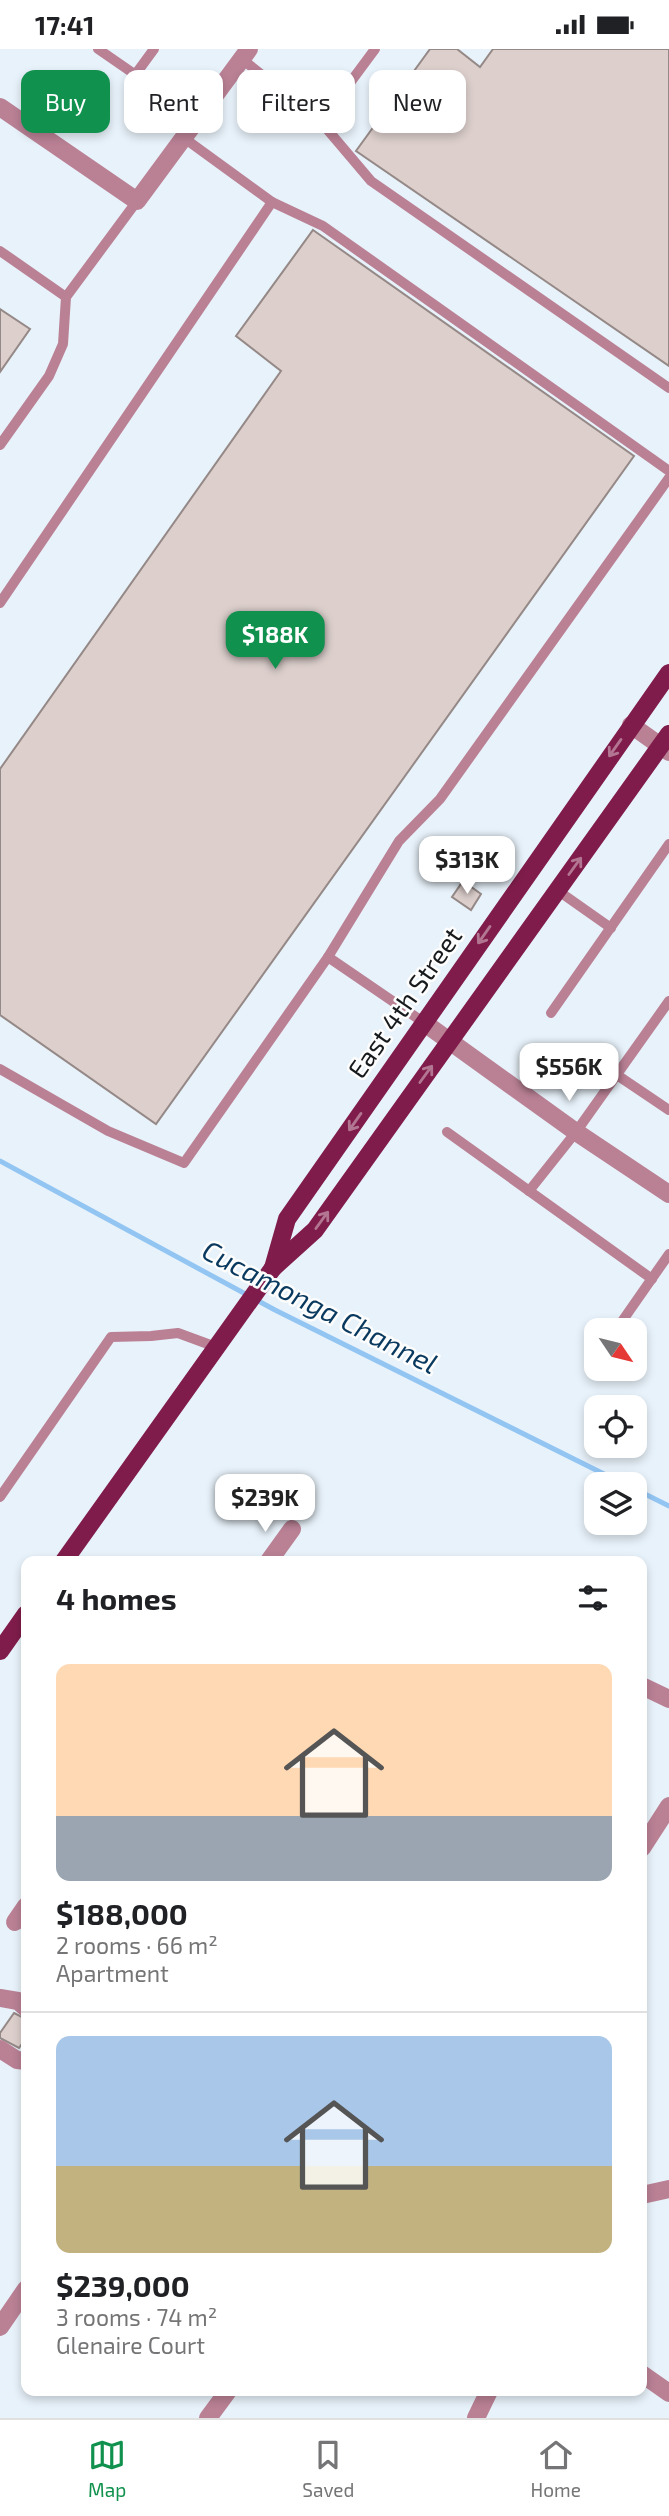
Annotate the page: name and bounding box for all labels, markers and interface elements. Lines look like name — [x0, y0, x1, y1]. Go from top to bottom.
text: 17:41 — [35, 9, 94, 40]
chip: Buy — [21, 70, 110, 133]
chip: Rent — [124, 70, 223, 133]
chip: Filters — [237, 70, 355, 133]
chip: New — [369, 70, 466, 133]
pin: $188K — [226, 611, 324, 671]
text: $188K — [242, 620, 308, 648]
one-way arrow — [608, 738, 622, 757]
pin: $313K — [418, 837, 516, 896]
text: $313K — [435, 845, 499, 873]
one-way arrow — [567, 857, 582, 876]
street label: East 4th Street — [340, 921, 467, 1083]
one-way arrow — [477, 925, 491, 944]
pin: $556K — [520, 1044, 618, 1103]
text: $556K — [536, 1052, 602, 1080]
one-way arrow — [419, 1065, 433, 1084]
one-way arrow — [348, 1111, 362, 1131]
one-way arrow — [315, 1211, 329, 1230]
water label: Cucamonga Channel — [197, 1232, 444, 1380]
north arrow — [584, 1318, 648, 1381]
map controls — [584, 1318, 647, 1535]
button: locate — [584, 1395, 647, 1458]
button: layers — [584, 1472, 647, 1535]
pin: $239K — [216, 1475, 314, 1534]
text: $239K — [231, 1483, 299, 1511]
icon: filters — [574, 1579, 612, 1617]
text: 4 homes — [56, 1580, 177, 1616]
icon: home — [271, 1710, 397, 1836]
text: $188,000 — [56, 1895, 188, 1931]
text: 2 rooms · 66 m² — [56, 1931, 218, 1959]
text: Apartment — [56, 1959, 169, 1987]
icon: home — [271, 2082, 397, 2208]
text: $239,000 — [56, 2267, 190, 2303]
text: 3 rooms · 74 m² — [56, 2303, 217, 2331]
text: Glenaire Court — [56, 2331, 205, 2359]
tab: Map — [88, 2436, 126, 2501]
tab: Saved — [302, 2436, 354, 2501]
tab: Home — [531, 2436, 581, 2501]

